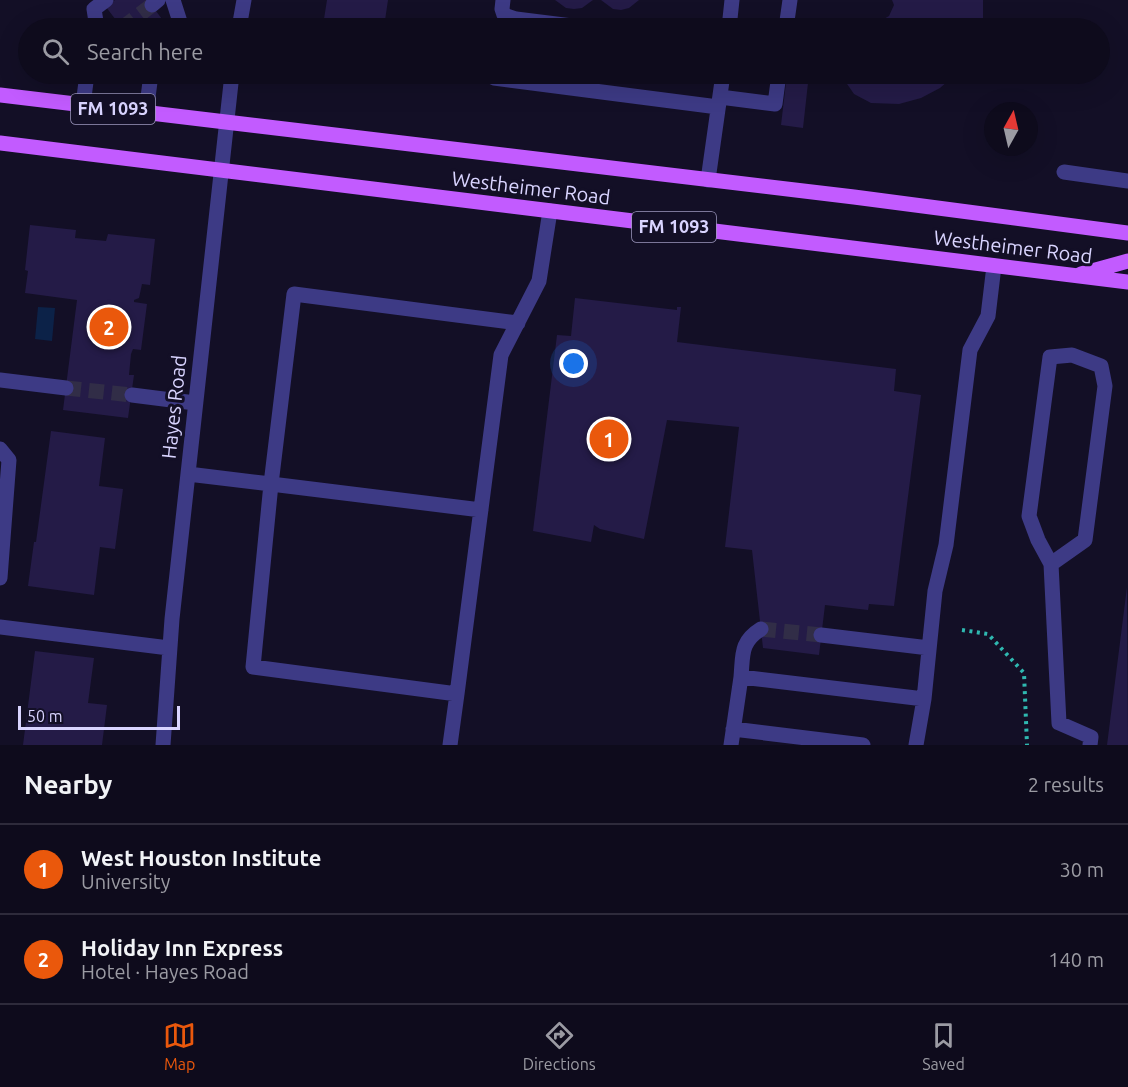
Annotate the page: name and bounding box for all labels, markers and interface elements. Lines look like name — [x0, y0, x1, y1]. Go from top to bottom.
search box — [18, 18, 1110, 84]
icon: search — [39, 35, 72, 68]
text: Search here — [87, 39, 203, 64]
road number: FM 1093 — [71, 94, 155, 124]
north arrow — [984, 102, 1038, 156]
street label: Westheimer Road — [450, 166, 612, 209]
road number: FM 1093 — [632, 212, 716, 242]
street label: Westheimer Road — [932, 225, 1094, 268]
pin: 2 — [90, 304, 128, 350]
your location — [559, 349, 588, 378]
street label: Hayes Road — [157, 354, 190, 460]
pin: 1 — [590, 416, 628, 462]
scale bar — [18, 703, 180, 730]
text: 50 m — [27, 707, 63, 725]
text: Nearby — [24, 770, 112, 799]
text: 2 results — [1028, 773, 1104, 796]
text: West Houston Institute — [81, 845, 321, 870]
text: 1 — [38, 858, 49, 881]
text: 30 m — [1060, 858, 1104, 881]
text: University — [81, 870, 170, 893]
text: Holiday Inn Express — [81, 935, 283, 960]
text: 2 — [38, 948, 49, 971]
text: 140 m — [1048, 948, 1104, 971]
text: Hotel · Hayes Road — [81, 960, 249, 983]
tab: Map — [163, 1019, 196, 1073]
tab: Directions — [523, 1019, 596, 1073]
tab: Saved — [922, 1019, 965, 1073]

